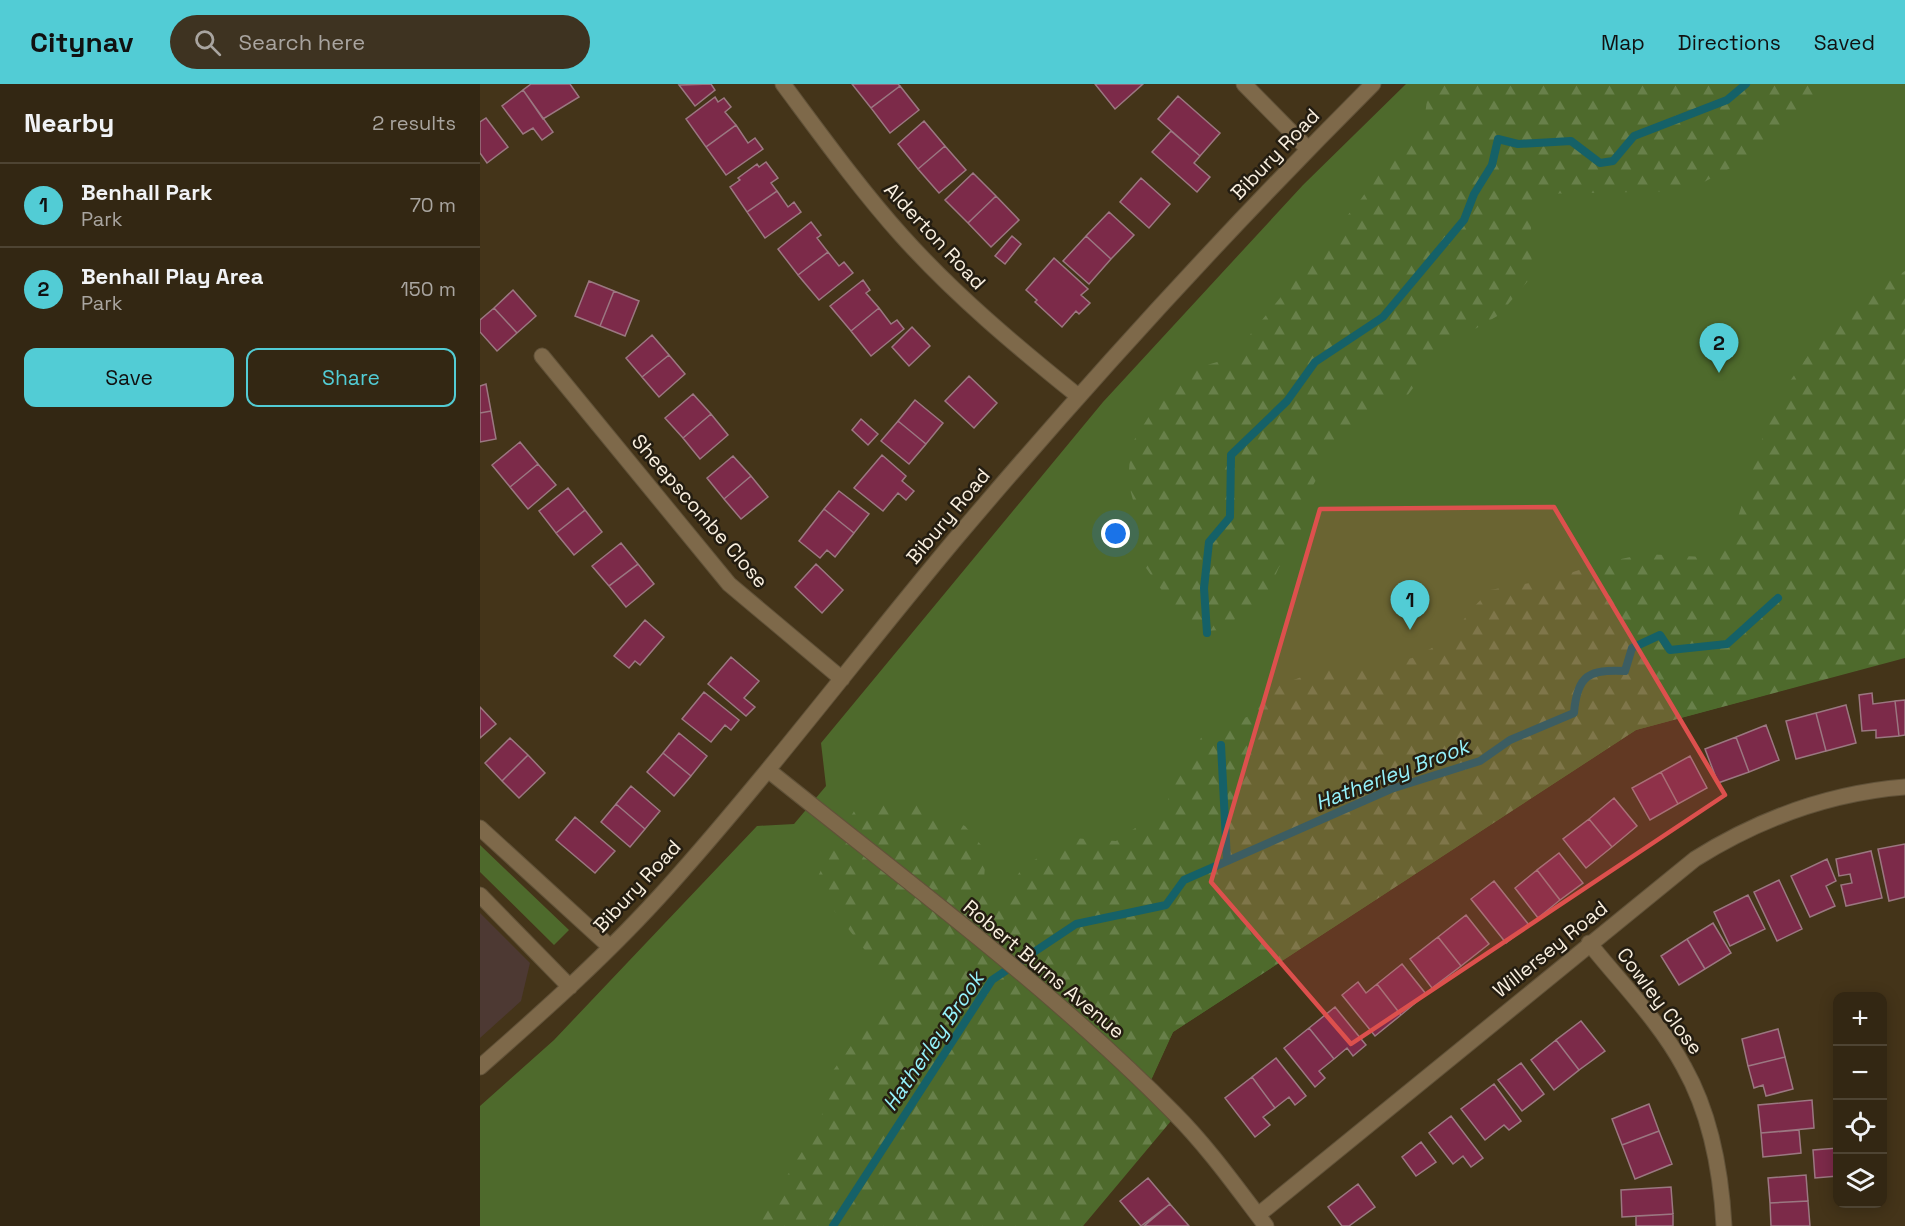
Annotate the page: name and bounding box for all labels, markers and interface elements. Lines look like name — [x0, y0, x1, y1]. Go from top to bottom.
search box — [170, 15, 590, 69]
text: Citynav — [30, 24, 134, 60]
icon: search — [191, 26, 224, 59]
text: Search here — [239, 28, 365, 56]
text: Map — [1601, 29, 1645, 56]
text: Directions — [1678, 29, 1781, 56]
text: Saved — [1814, 29, 1875, 56]
street label: Bibury Road — [1225, 103, 1325, 205]
text: Nearby — [24, 106, 114, 140]
text: 2 results — [372, 110, 456, 136]
street label: Alderton Road — [879, 177, 991, 295]
text: Benhall Park — [81, 178, 212, 206]
text: 1 — [39, 192, 48, 218]
text: 70 m — [410, 192, 456, 218]
text: Park — [81, 206, 123, 232]
text: Benhall Play Area — [81, 262, 264, 290]
text: 2 — [38, 276, 49, 302]
text: 150 m — [401, 276, 456, 302]
text: Park — [81, 290, 123, 316]
pin: 2 — [1700, 324, 1738, 373]
button: Save — [24, 348, 234, 407]
button: Share — [246, 348, 456, 407]
street label: Sheepscombe Close — [626, 429, 774, 593]
street label: Bibury Road — [900, 463, 996, 569]
your location — [1101, 519, 1130, 548]
pin: 1 — [1390, 580, 1430, 630]
water label: Hatherley Brook — [1311, 731, 1475, 816]
street label: Bibury Road — [588, 834, 686, 938]
street label: Robert Burns Avenue — [958, 894, 1130, 1044]
street label: Willersey Road — [1487, 895, 1613, 1003]
street label: Cowley Close — [1611, 942, 1709, 1060]
water label: Hatherley Brook — [876, 964, 991, 1116]
map controls — [1833, 992, 1887, 1208]
button: + — [1833, 992, 1887, 1046]
button: − — [1833, 1046, 1887, 1100]
button: locate — [1833, 1100, 1887, 1154]
button: layers — [1833, 1154, 1887, 1208]

